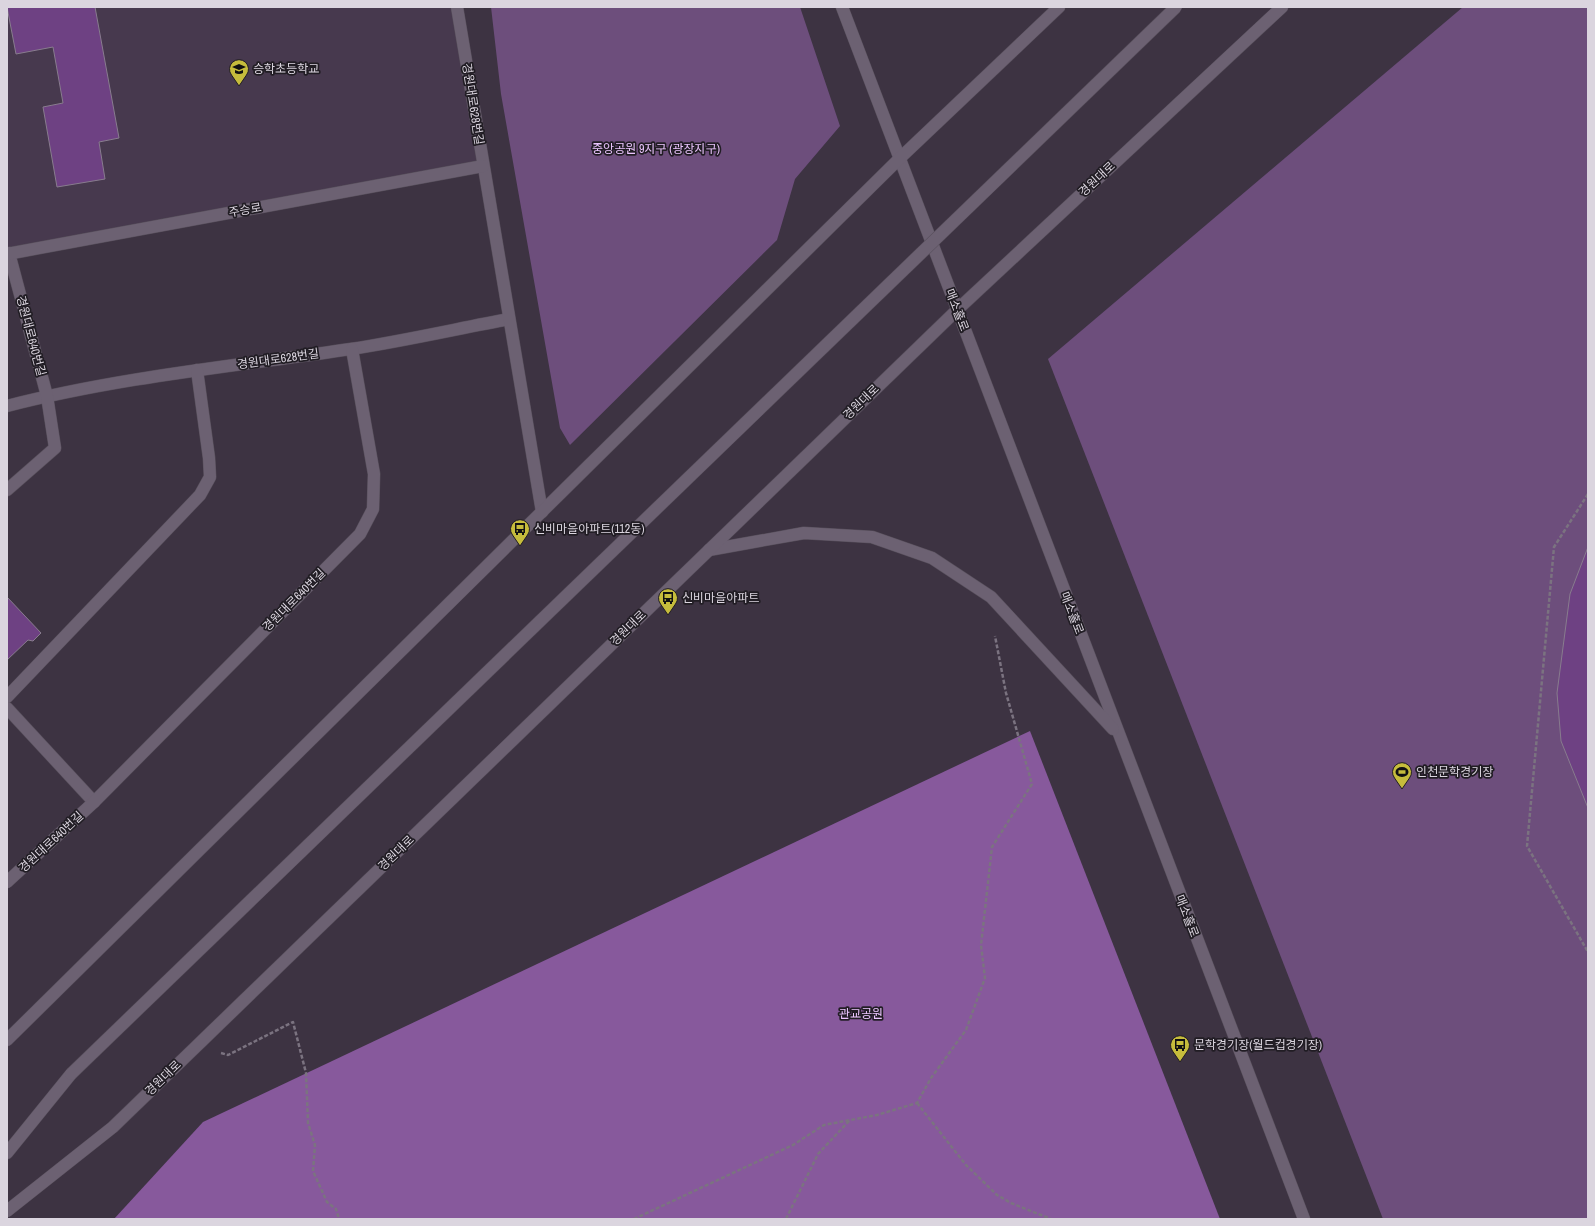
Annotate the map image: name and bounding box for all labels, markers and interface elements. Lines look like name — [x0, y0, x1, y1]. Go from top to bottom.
school or university icon: 승학초등학교 — [228, 58, 250, 86]
place label: 승학초등학교 — [253, 61, 319, 77]
street label: 경원대로628번길 — [459, 62, 487, 146]
park label: 중앙공원 9지구 (광장지구) — [592, 141, 720, 157]
street label: 경원대로 — [1075, 158, 1119, 200]
street label: 주승로 — [227, 199, 263, 221]
street label: 매소홀로 — [942, 287, 972, 333]
street label: 경원대로640번길 — [13, 294, 49, 378]
street label: 경원대로628번길 — [236, 345, 320, 373]
street label: 경원대로 — [840, 381, 882, 423]
bus stop icon: 신비마을아파트(112동) — [509, 518, 531, 546]
place label: 신비마을아파트(112동) — [534, 521, 645, 537]
street label: 경원대로640번길 — [259, 565, 329, 635]
bus stop icon: 신비마을아파트 — [657, 587, 679, 615]
place label: 신비마을아파트 — [682, 590, 759, 606]
street label: 매소홀로 — [1057, 590, 1087, 636]
street label: 경원대로 — [607, 607, 649, 649]
sports icon: 인천문학경기장 — [1391, 761, 1413, 789]
place label: 인천문학경기장 — [1416, 764, 1493, 780]
street label: 경원대로640번길 — [15, 808, 87, 876]
street label: 경원대로 — [375, 832, 417, 874]
street label: 매소홀로 — [1172, 893, 1202, 939]
park label: 관교공원 — [839, 1006, 883, 1022]
bus stop icon: 문학경기장(월드컵경기장) — [1169, 1034, 1191, 1062]
place label: 문학경기장(월드컵경기장) — [1194, 1037, 1322, 1053]
street label: 경원대로 — [142, 1057, 184, 1099]

